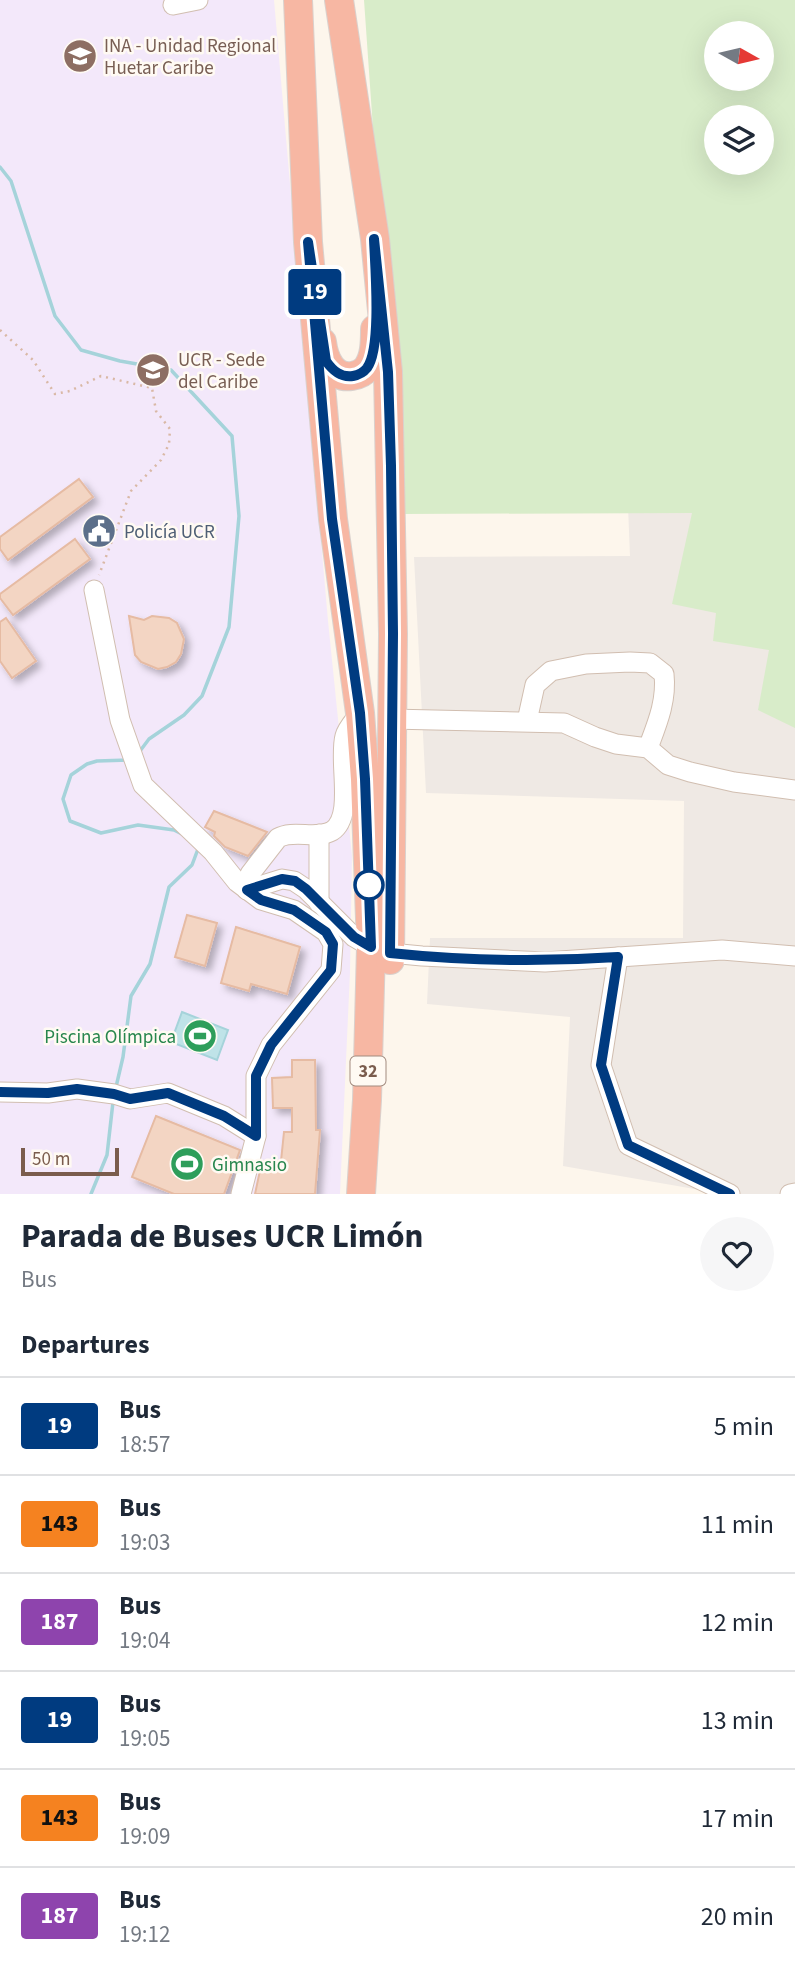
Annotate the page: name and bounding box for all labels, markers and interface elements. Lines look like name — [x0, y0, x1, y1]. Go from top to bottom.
north arrow — [704, 21, 774, 91]
map controls — [704, 21, 774, 175]
place label: INA - Unidad Regional Huetar Caribe — [104, 33, 276, 82]
school or university icon: INA - Unidad Regional Huetar Caribe — [61, 37, 99, 75]
button: layers — [704, 105, 774, 175]
line badge: 19 — [284, 269, 346, 315]
text: 19 — [302, 274, 328, 309]
place label: UCR - Sede del Caribe — [178, 347, 265, 396]
school or university icon: UCR - Sede del Caribe — [134, 351, 172, 389]
public building icon: Policía UCR — [80, 512, 118, 550]
place label: Policía UCR — [124, 519, 215, 546]
unlabelled marker — [354, 870, 384, 900]
sports icon: Piscina Olímpica — [181, 1017, 219, 1055]
place label: Piscina Olímpica — [44, 1024, 176, 1051]
road number: 32 — [350, 1056, 386, 1086]
scale bar — [21, 1145, 119, 1177]
sports icon: Gimnasio — [168, 1145, 206, 1183]
text: 50 m — [32, 1146, 70, 1173]
place label: Gimnasio — [212, 1152, 287, 1179]
text: Parada de Buses UCR Limón — [21, 1213, 423, 1260]
button: heart — [700, 1217, 774, 1291]
text: Bus — [21, 1263, 57, 1296]
text: Departures — [21, 1326, 149, 1363]
text: Bus — [119, 1391, 161, 1428]
text: 19 — [47, 1408, 72, 1443]
text: 5 min — [714, 1408, 774, 1445]
text: 18:57 — [119, 1428, 170, 1461]
text: Bus — [119, 1489, 161, 1526]
text: 143 — [40, 1506, 79, 1541]
text: 11 min — [701, 1506, 774, 1543]
text: 19:03 — [119, 1526, 170, 1559]
text: Bus — [119, 1587, 161, 1624]
text: 187 — [40, 1604, 79, 1639]
text: 12 min — [701, 1604, 774, 1641]
text: 19:04 — [119, 1624, 170, 1657]
text: Bus — [119, 1685, 161, 1722]
text: 19 — [47, 1702, 72, 1737]
text: 13 min — [701, 1702, 774, 1739]
text: 19:05 — [119, 1722, 170, 1755]
text: Bus — [119, 1783, 161, 1820]
text: 143 — [40, 1800, 79, 1835]
text: 17 min — [701, 1800, 774, 1837]
text: 19:09 — [119, 1820, 170, 1853]
text: Bus — [119, 1881, 161, 1918]
text: 187 — [40, 1898, 79, 1933]
text: 20 min — [701, 1898, 774, 1935]
text: 19:12 — [119, 1918, 170, 1951]

